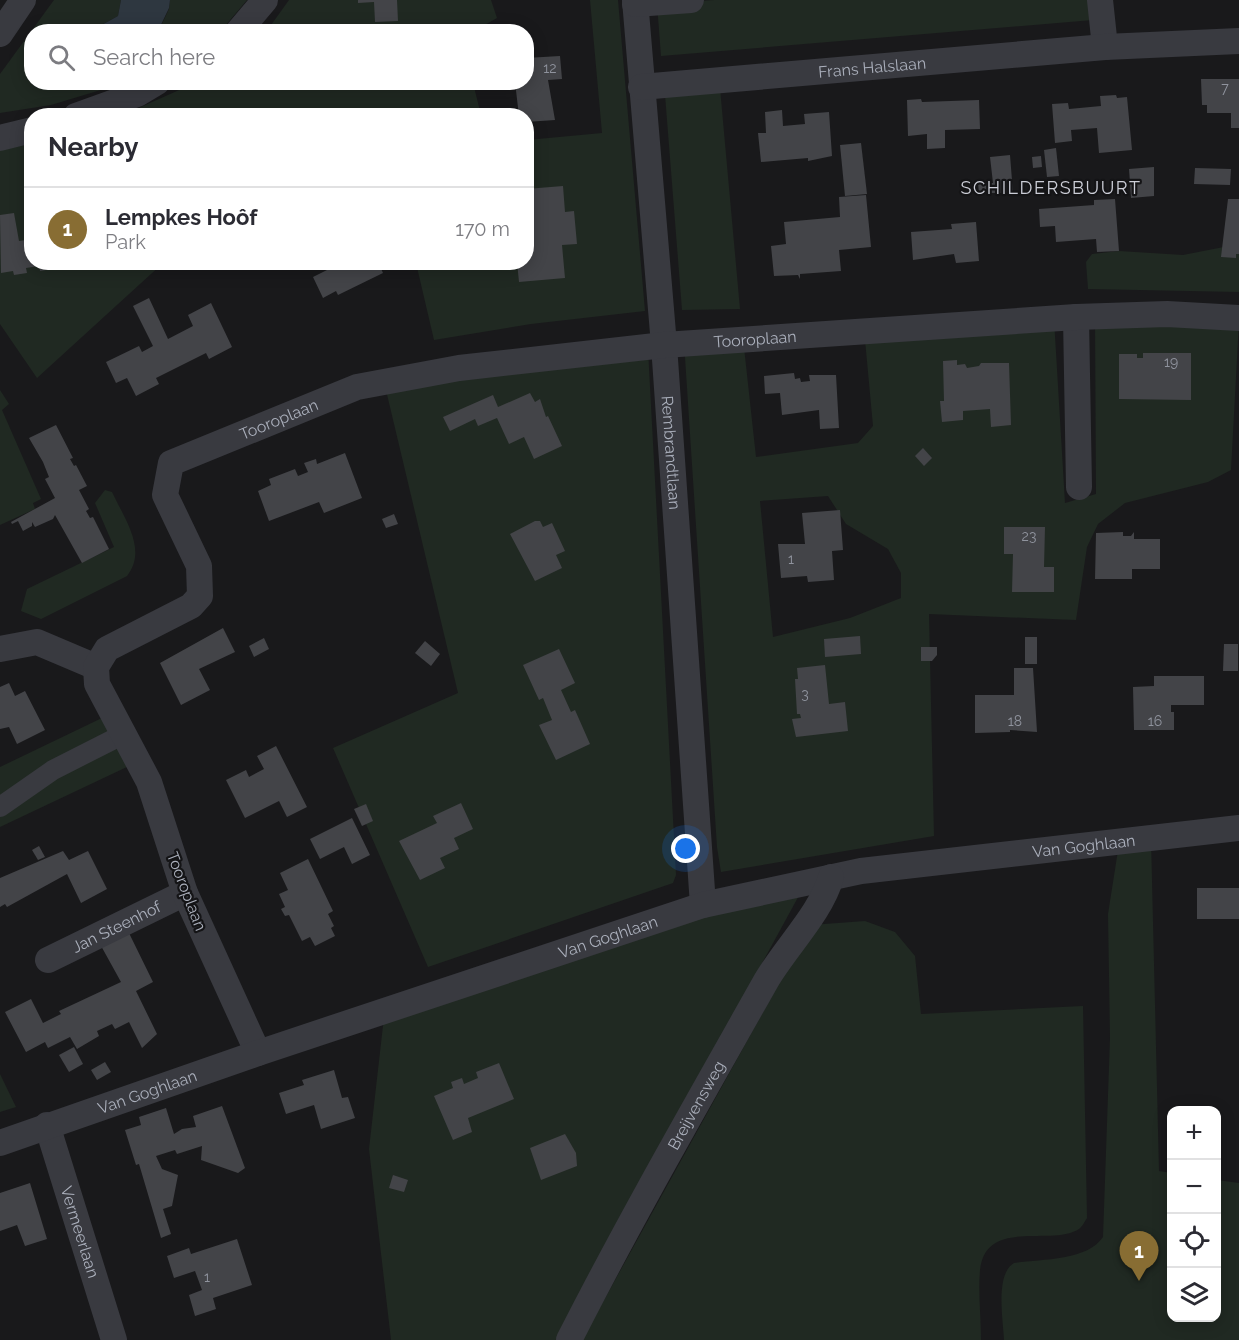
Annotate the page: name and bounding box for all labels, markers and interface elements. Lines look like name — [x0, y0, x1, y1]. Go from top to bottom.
search box — [24, 24, 534, 90]
icon: search — [45, 41, 78, 74]
text: Search here — [93, 44, 215, 70]
street label: Frans Halslaan — [818, 53, 927, 82]
house number: 12 — [543, 60, 557, 76]
house number: 7 — [1221, 80, 1229, 96]
text: Nearby — [48, 132, 138, 162]
district label: SCHILDERSBUURT — [961, 177, 1141, 198]
text: Lempkes Hoôf — [105, 204, 257, 230]
text: 1 — [63, 217, 72, 241]
text: 170 m — [455, 217, 510, 241]
text: Park — [105, 230, 146, 254]
street label: Tooroplaan — [713, 327, 797, 352]
house number: 19 — [1164, 354, 1178, 370]
street label: Tooroplaan — [237, 395, 321, 444]
street label: Rembrandtlaan — [658, 395, 684, 510]
house number: 23 — [1022, 528, 1036, 544]
house number: 1 — [788, 551, 794, 567]
house number: 3 — [801, 686, 809, 702]
house number: 18 — [1008, 713, 1022, 729]
house number: 16 — [1148, 713, 1162, 729]
street label: Van Goghlaan — [1031, 831, 1136, 861]
your location — [671, 834, 700, 863]
street label: Tooroplaan — [163, 849, 210, 933]
street label: Jan Steenhof — [69, 897, 165, 957]
street label: Van Goghlaan — [556, 912, 660, 962]
street label: Breijvensweg — [664, 1058, 729, 1153]
street label: Van Goghlaan — [95, 1066, 199, 1118]
map controls — [1167, 1106, 1221, 1322]
button: + — [1167, 1106, 1221, 1160]
button: − — [1167, 1160, 1221, 1214]
street label: Vermeerlaan — [57, 1184, 103, 1280]
button: locate — [1167, 1214, 1221, 1268]
pin: 1 — [1120, 1232, 1158, 1281]
button: layers — [1167, 1268, 1221, 1322]
house number: 1 — [204, 1269, 210, 1285]

